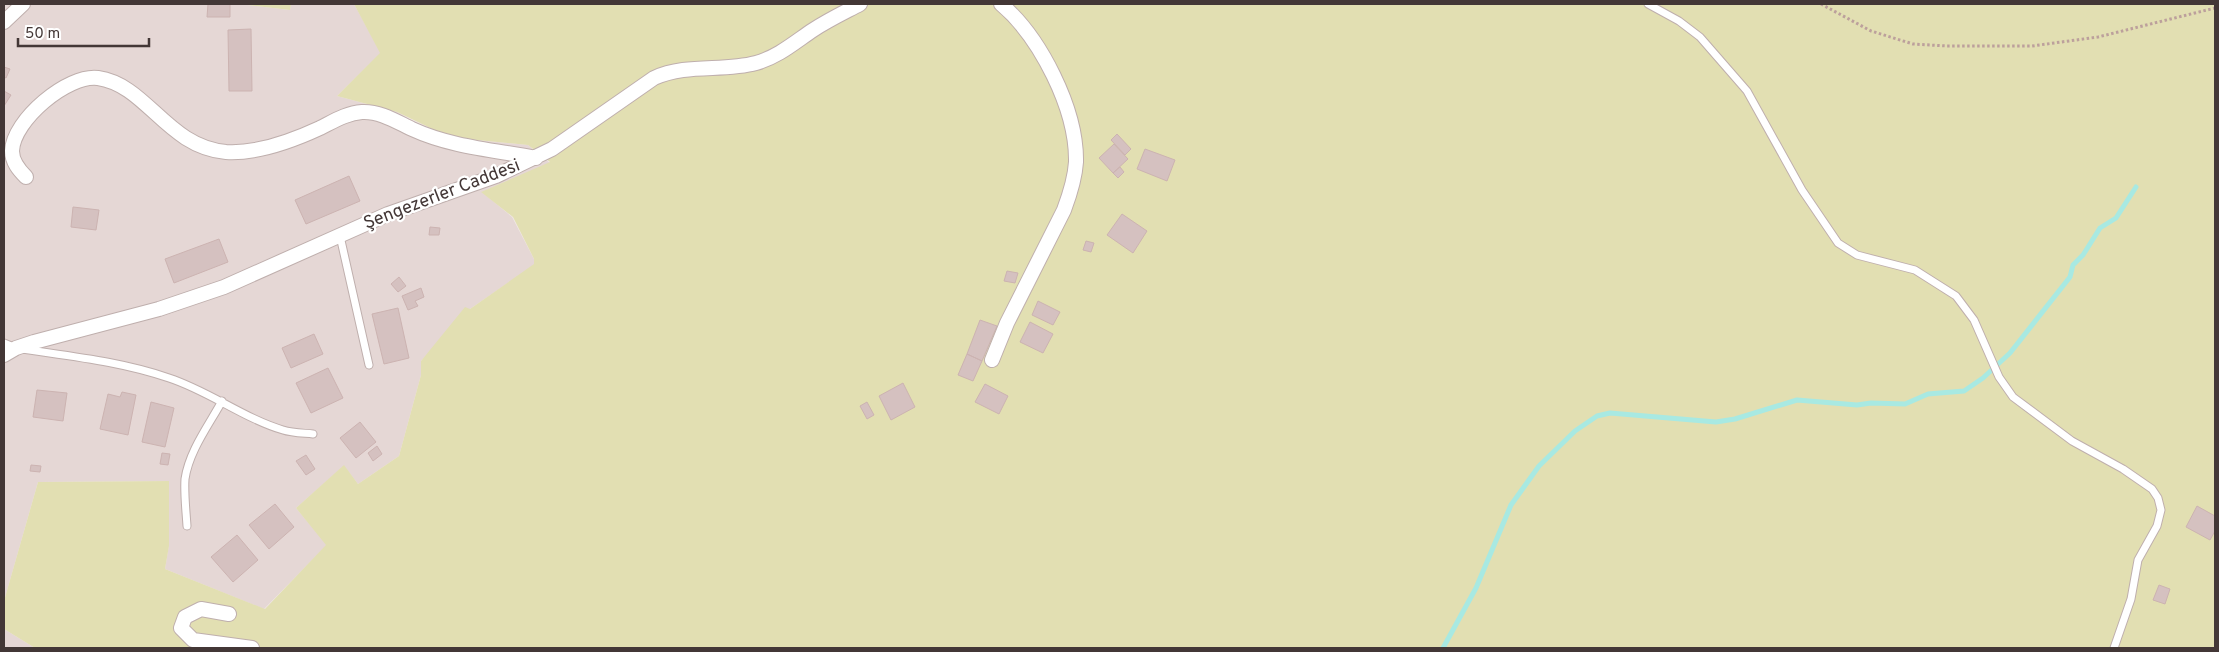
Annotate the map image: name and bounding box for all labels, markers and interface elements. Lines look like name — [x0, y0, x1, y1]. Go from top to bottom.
scale bar — [18, 15, 149, 47]
text: 50 m — [25, 25, 60, 44]
street label: Şengezerler Caddesi — [360, 155, 524, 235]

